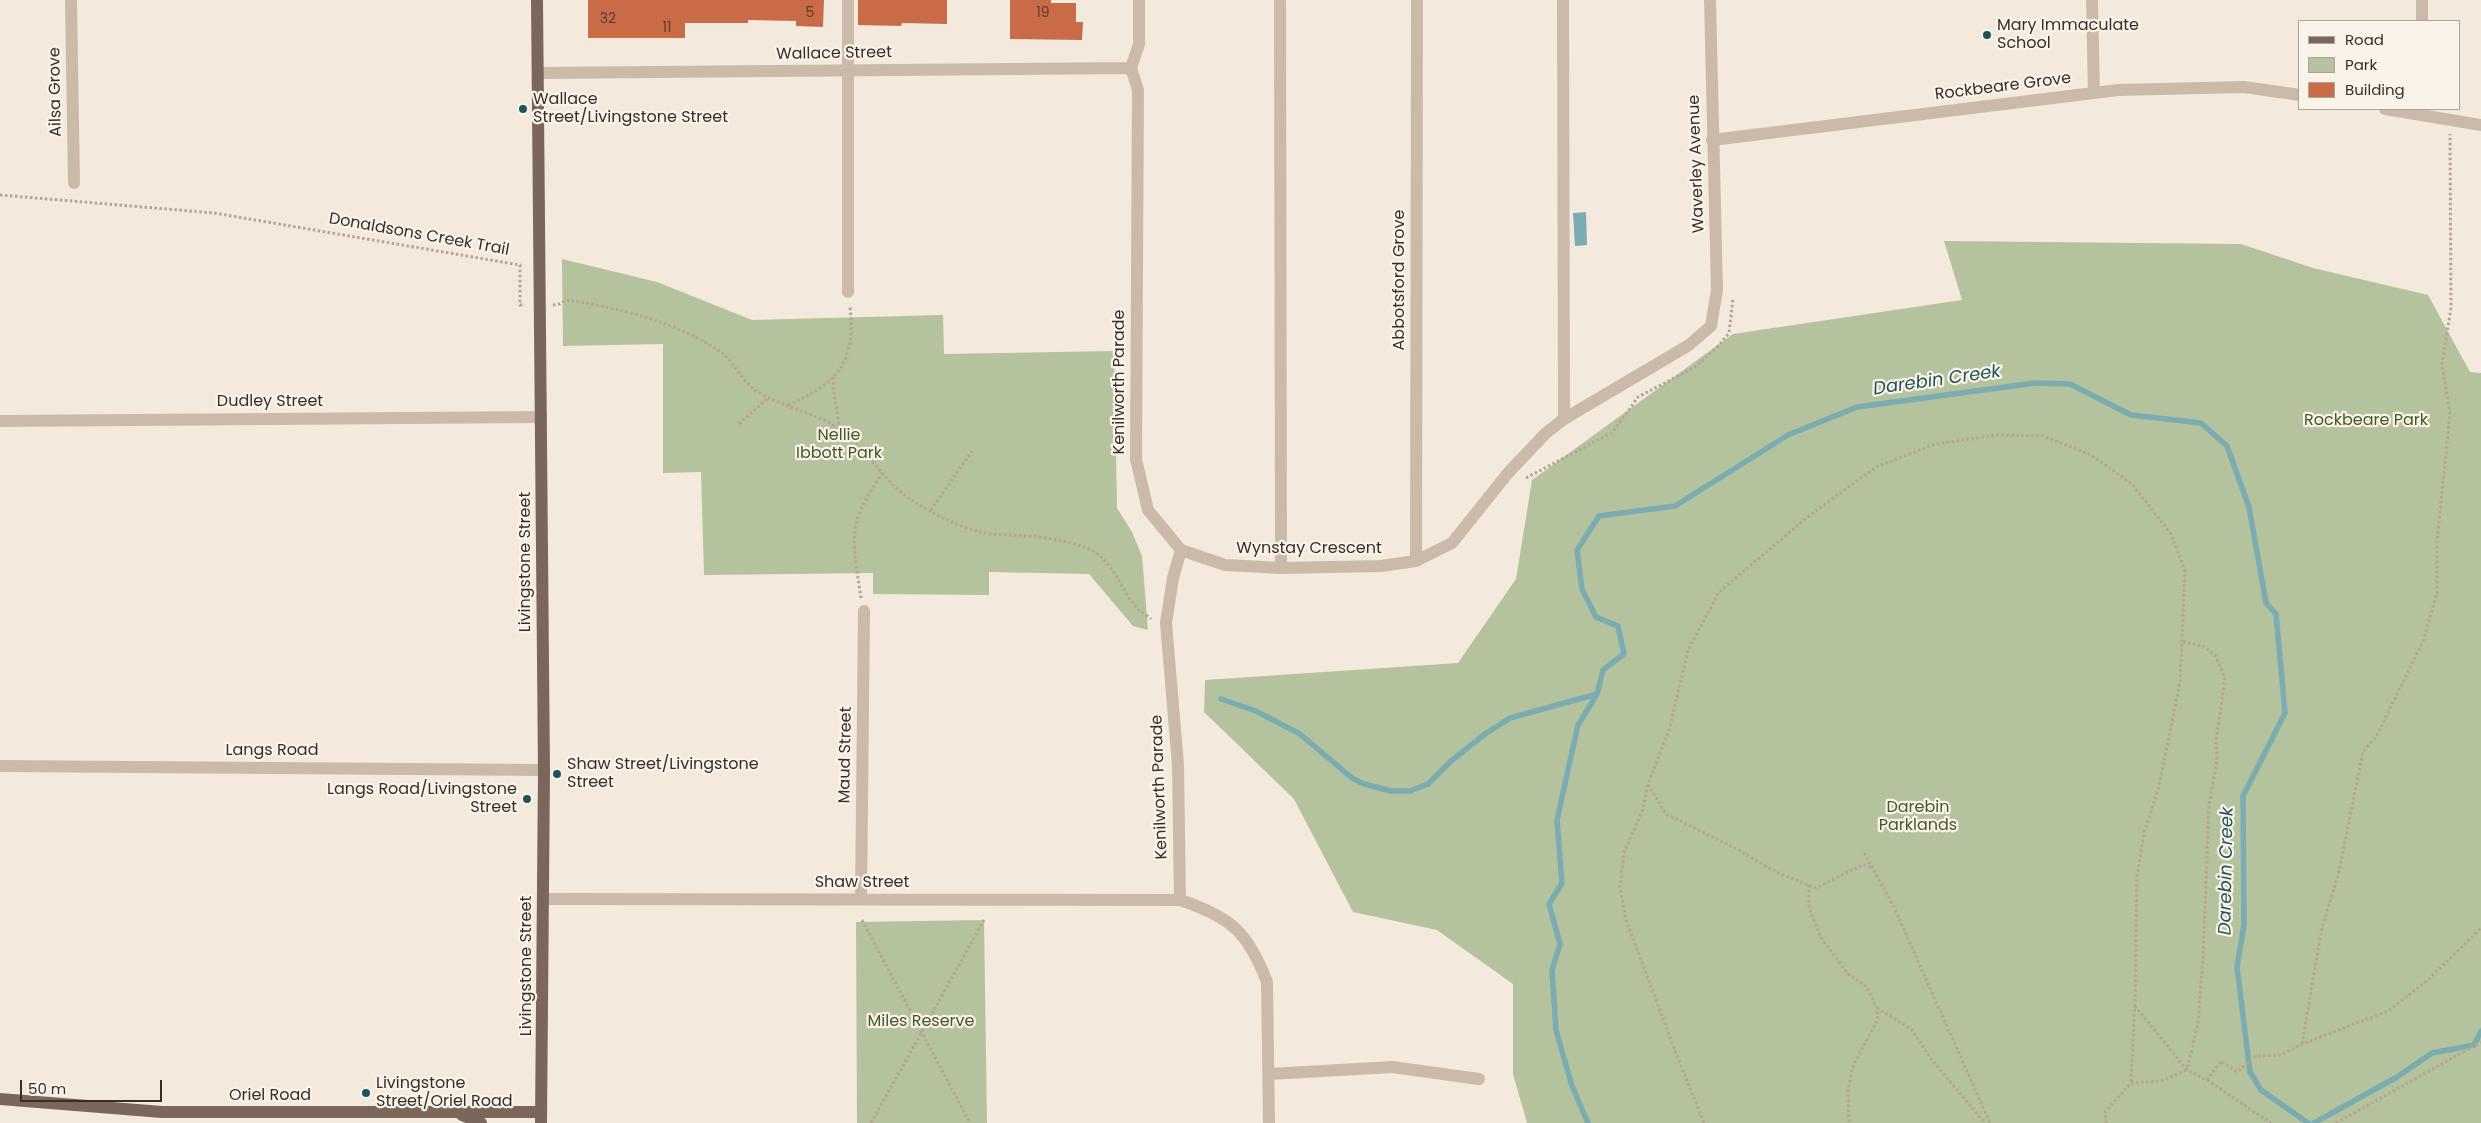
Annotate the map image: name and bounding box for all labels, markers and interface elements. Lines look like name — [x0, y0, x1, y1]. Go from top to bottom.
house number: 5 — [806, 5, 814, 21]
house number: 19 — [1036, 5, 1050, 21]
house number: 32 — [600, 11, 616, 27]
place label: Mary Immaculate School — [1997, 16, 2139, 54]
house number: 11 — [663, 20, 671, 36]
legend — [2298, 20, 2461, 110]
marker: Mary Immaculate School — [1981, 29, 1993, 41]
text: Road — [2345, 29, 2384, 50]
street label: Wallace Street — [776, 43, 892, 65]
street label: Ailsa Grove — [46, 47, 66, 137]
text: Park — [2345, 54, 2377, 75]
street label: Rockbeare Grove — [1934, 69, 2072, 105]
text: Building — [2345, 79, 2405, 100]
place label: Wallace Street/Livingstone Street — [533, 90, 728, 128]
street label: Waverley Avenue — [1685, 94, 1709, 234]
marker: Wallace Street/Livingstone Street — [517, 103, 529, 115]
street label: Donaldsons Creek Trail — [327, 210, 511, 260]
street label: Abbotsford Grove — [1390, 210, 1410, 350]
street label: Kenilworth Parade — [1110, 310, 1130, 454]
water label: Darebin Creek — [1872, 361, 2002, 401]
street label: Dudley Street — [217, 392, 323, 412]
park label: Rockbeare Park — [2304, 411, 2428, 431]
park label: Nellie Ibbott Park — [796, 426, 882, 464]
street label: Livingstone Street — [516, 492, 536, 632]
street label: Wynstay Crescent — [1236, 539, 1382, 559]
street label: Maud Street — [836, 706, 856, 804]
street label: Kenilworth Parade — [1148, 714, 1172, 860]
street label: Langs Road — [225, 741, 319, 761]
place label: Shaw Street/Livingstone Street — [567, 755, 759, 793]
marker: Shaw Street/Livingstone Street — [551, 768, 563, 780]
place label: Langs Road/Livingstone Street — [327, 780, 517, 818]
marker: Langs Road/Livingstone Street — [521, 793, 533, 805]
park label: Darebin Parklands — [1879, 798, 1957, 836]
water label: Darebin Creek — [2215, 807, 2239, 935]
street label: Shaw Street — [815, 873, 909, 893]
street label: Livingstone Street — [517, 896, 537, 1036]
park label: Miles Reserve — [868, 1012, 974, 1032]
scale bar — [22, 1070, 165, 1102]
place label: Livingstone Street/Oriel Road — [376, 1074, 513, 1112]
text: 50 m — [28, 1078, 66, 1099]
street label: Oriel Road — [229, 1086, 311, 1106]
marker: Livingstone Street/Oriel Road — [360, 1087, 372, 1099]

